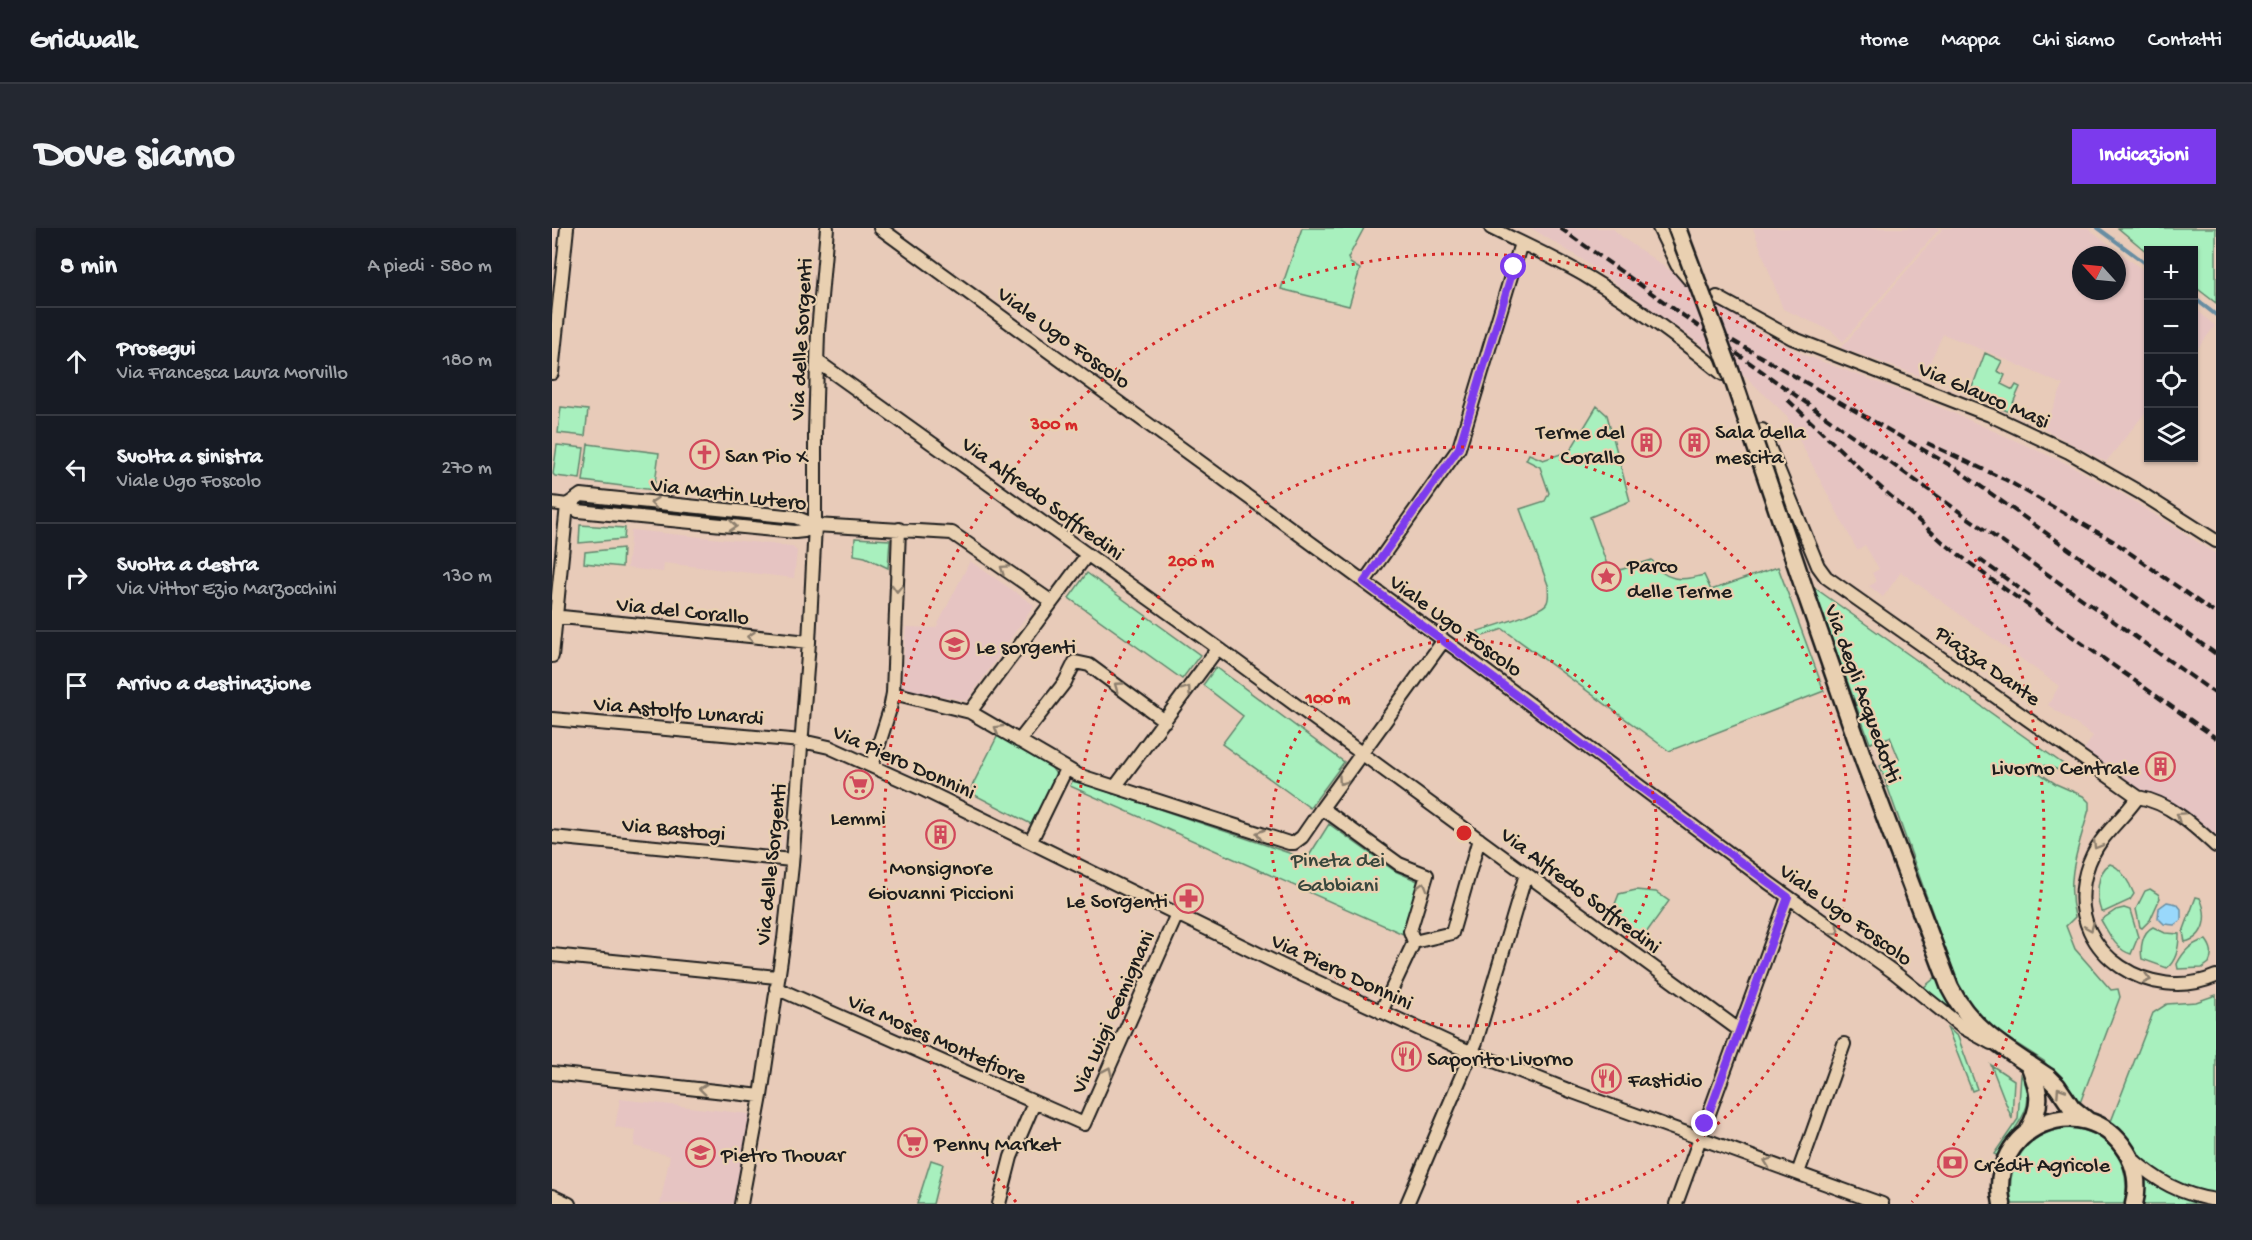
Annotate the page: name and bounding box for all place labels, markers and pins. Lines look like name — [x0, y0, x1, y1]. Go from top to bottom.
place label: Terme del Corallo — [1534, 421, 1625, 472]
place label: Sala della mescita — [1715, 421, 1807, 472]
building icon: Terme del Corallo — [1630, 427, 1662, 459]
building icon: Sala della mescita — [1678, 427, 1710, 459]
church icon: San Pio X — [688, 438, 720, 470]
place label: San Pio X — [725, 445, 810, 471]
place label: Parco delle Terme — [1626, 555, 1733, 606]
place icon: Parco delle Terme — [1590, 561, 1622, 593]
school or university icon: Le sorgenti — [939, 629, 971, 661]
place label: Le sorgenti — [976, 636, 1076, 662]
building icon: Livorno Centrale — [2144, 750, 2176, 782]
place label: Livorno Centrale — [1991, 757, 2140, 783]
supermarket icon: Lemmi — [842, 768, 874, 800]
place label: Lemmi — [830, 807, 886, 833]
building icon: Monsignore Giovanni Piccioni — [925, 818, 957, 850]
centre of rings — [1454, 823, 1474, 843]
place label: Monsignore Giovanni Piccioni — [868, 857, 1014, 908]
pharmacy icon: Le Sorgenti — [1173, 883, 1205, 915]
place label: Le Sorgenti — [1066, 890, 1168, 916]
restaurant icon: Saporito Livorno — [1390, 1041, 1422, 1073]
place label: Saporito Livorno — [1427, 1048, 1573, 1074]
restaurant icon: Fastidio — [1591, 1062, 1623, 1094]
place label: Fastidio — [1627, 1069, 1702, 1095]
supermarket icon: Penny Market — [897, 1126, 929, 1158]
place label: Penny Market — [933, 1133, 1062, 1159]
school or university icon: Pietro Thouar — [684, 1137, 716, 1169]
place label: Pietro Thouar — [720, 1144, 847, 1170]
bank icon: Crédit Agricole — [1937, 1147, 1969, 1179]
place label: Crédit Agricole — [1974, 1154, 2111, 1180]

